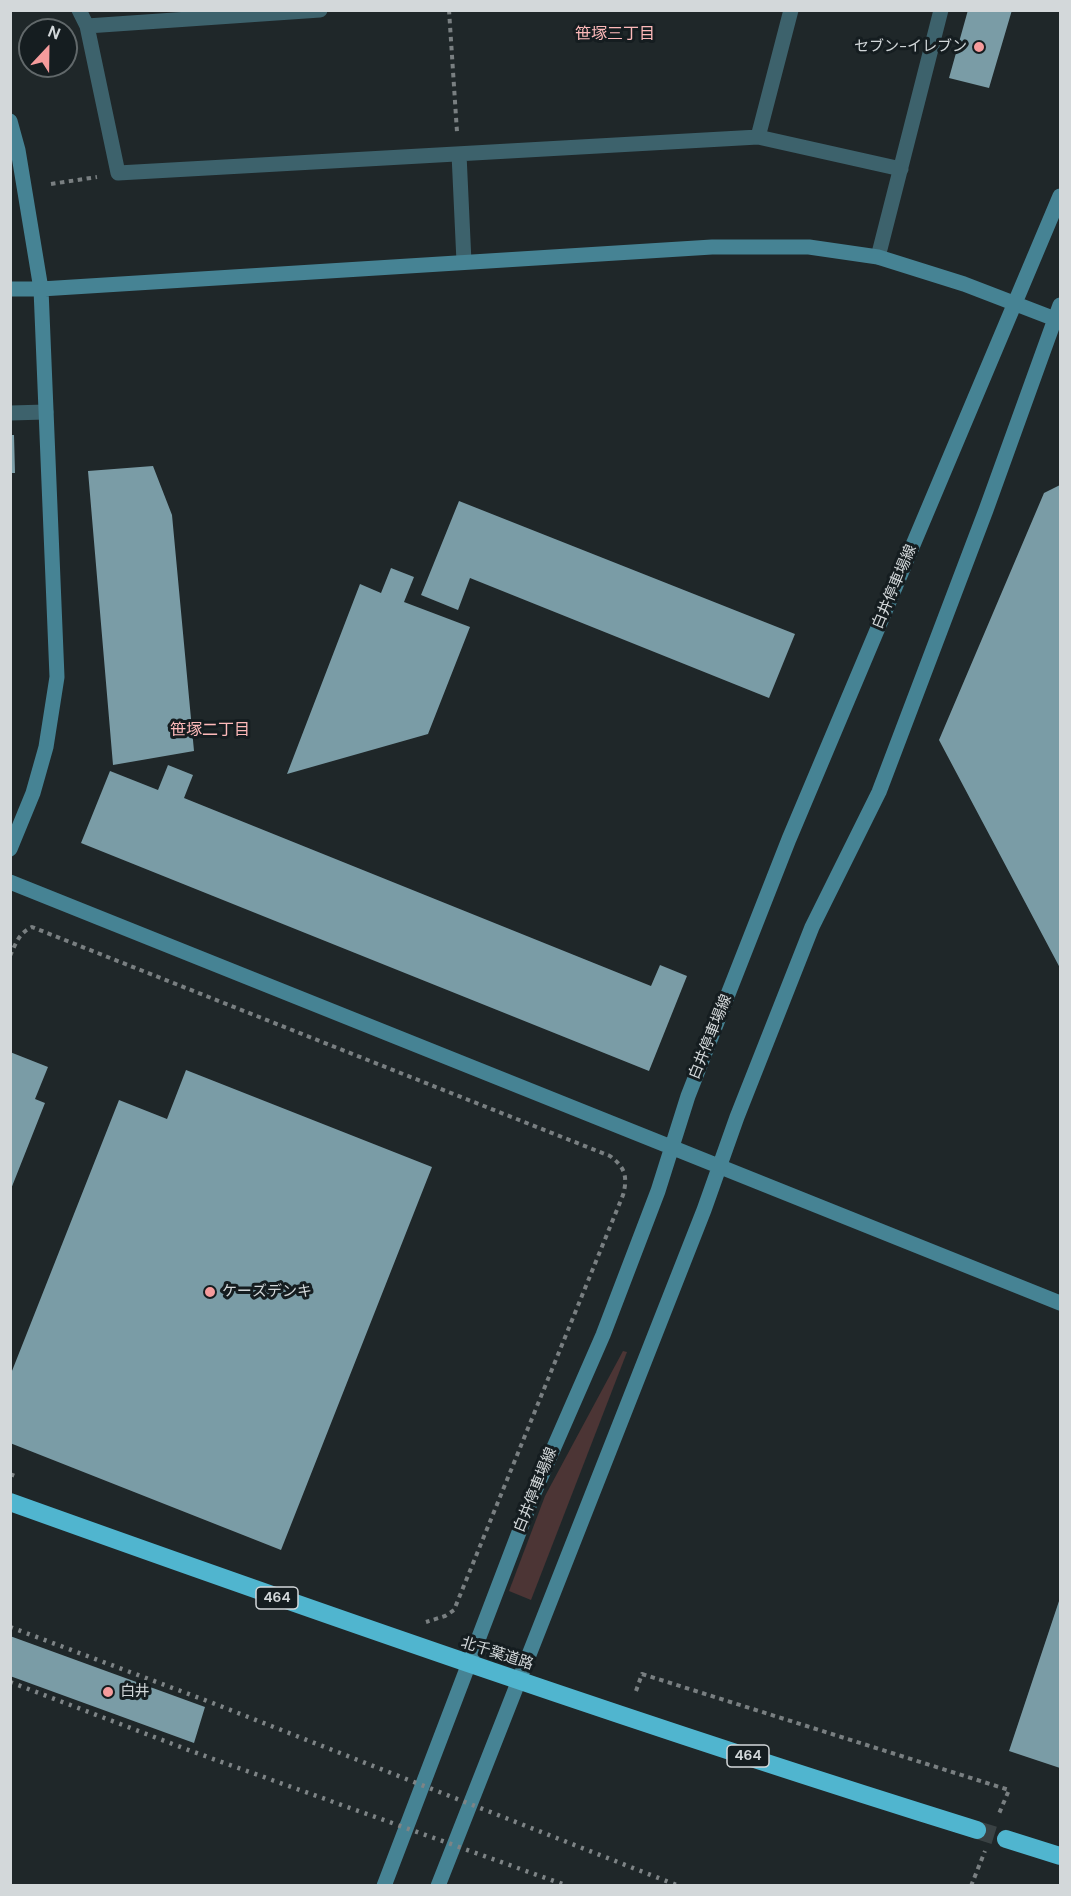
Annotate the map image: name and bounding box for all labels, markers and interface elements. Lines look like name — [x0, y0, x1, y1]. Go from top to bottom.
north arrow — [18, 18, 78, 78]
text: N — [45, 21, 64, 45]
district label: 笹塚三丁目 — [575, 25, 655, 45]
place label: セブン-イレブン — [854, 38, 967, 56]
marker: セブン-イレブン — [972, 40, 986, 54]
street label: 白井停車場線 — [869, 542, 921, 632]
district label: 笹塚二丁目 — [170, 721, 250, 741]
street label: 白井停車場線 — [686, 992, 736, 1082]
place label: ケーズデンキ — [222, 1283, 312, 1301]
marker: ケーズデンキ — [203, 1285, 217, 1299]
street label: 白井停車場線 — [511, 1445, 561, 1535]
road number: 464 — [256, 1587, 298, 1609]
street label: 北千葉道路 — [459, 1634, 535, 1674]
place label: 白井 — [120, 1683, 150, 1701]
marker: 白井 — [101, 1685, 115, 1699]
road number: 464 — [727, 1745, 769, 1767]

